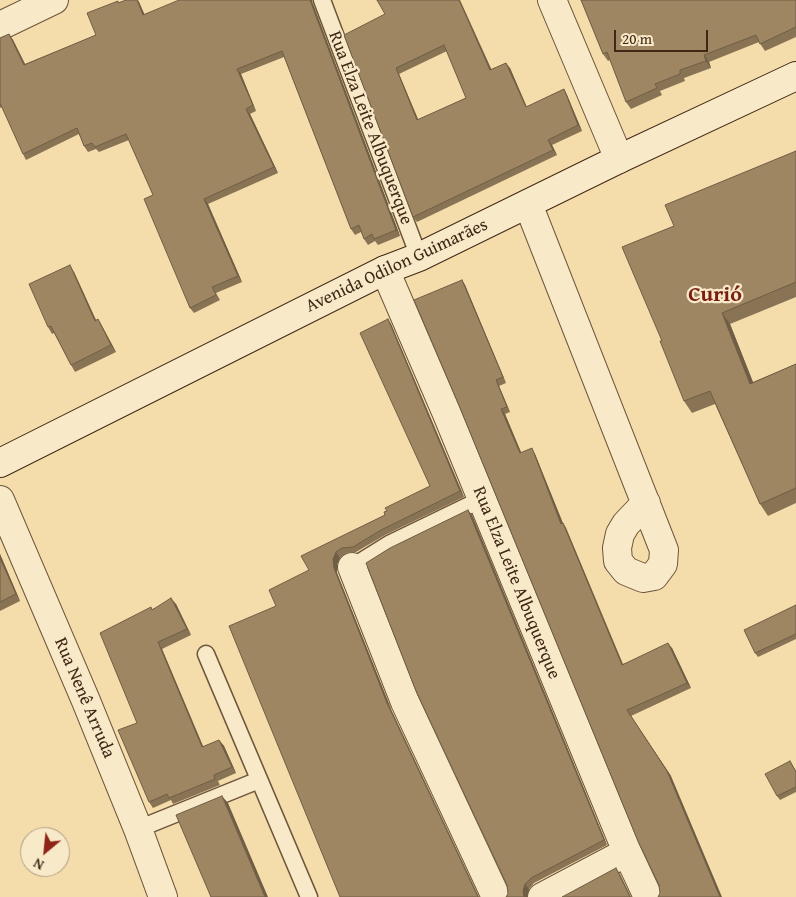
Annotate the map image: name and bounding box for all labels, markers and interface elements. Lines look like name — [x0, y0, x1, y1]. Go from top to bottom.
scale bar — [616, 20, 710, 52]
street label: Rua Elza Leite Albuquerque — [323, 28, 417, 228]
text: 20 m — [622, 28, 652, 49]
street label: Avenida Odilon Guimarães — [303, 214, 491, 318]
district label: Curió — [688, 282, 742, 308]
street label: Rua Elza Leite Albuquerque — [467, 484, 565, 682]
street label: Rua Nenê Arruda — [49, 634, 119, 762]
north arrow — [20, 827, 70, 877]
text: N — [30, 853, 47, 875]

